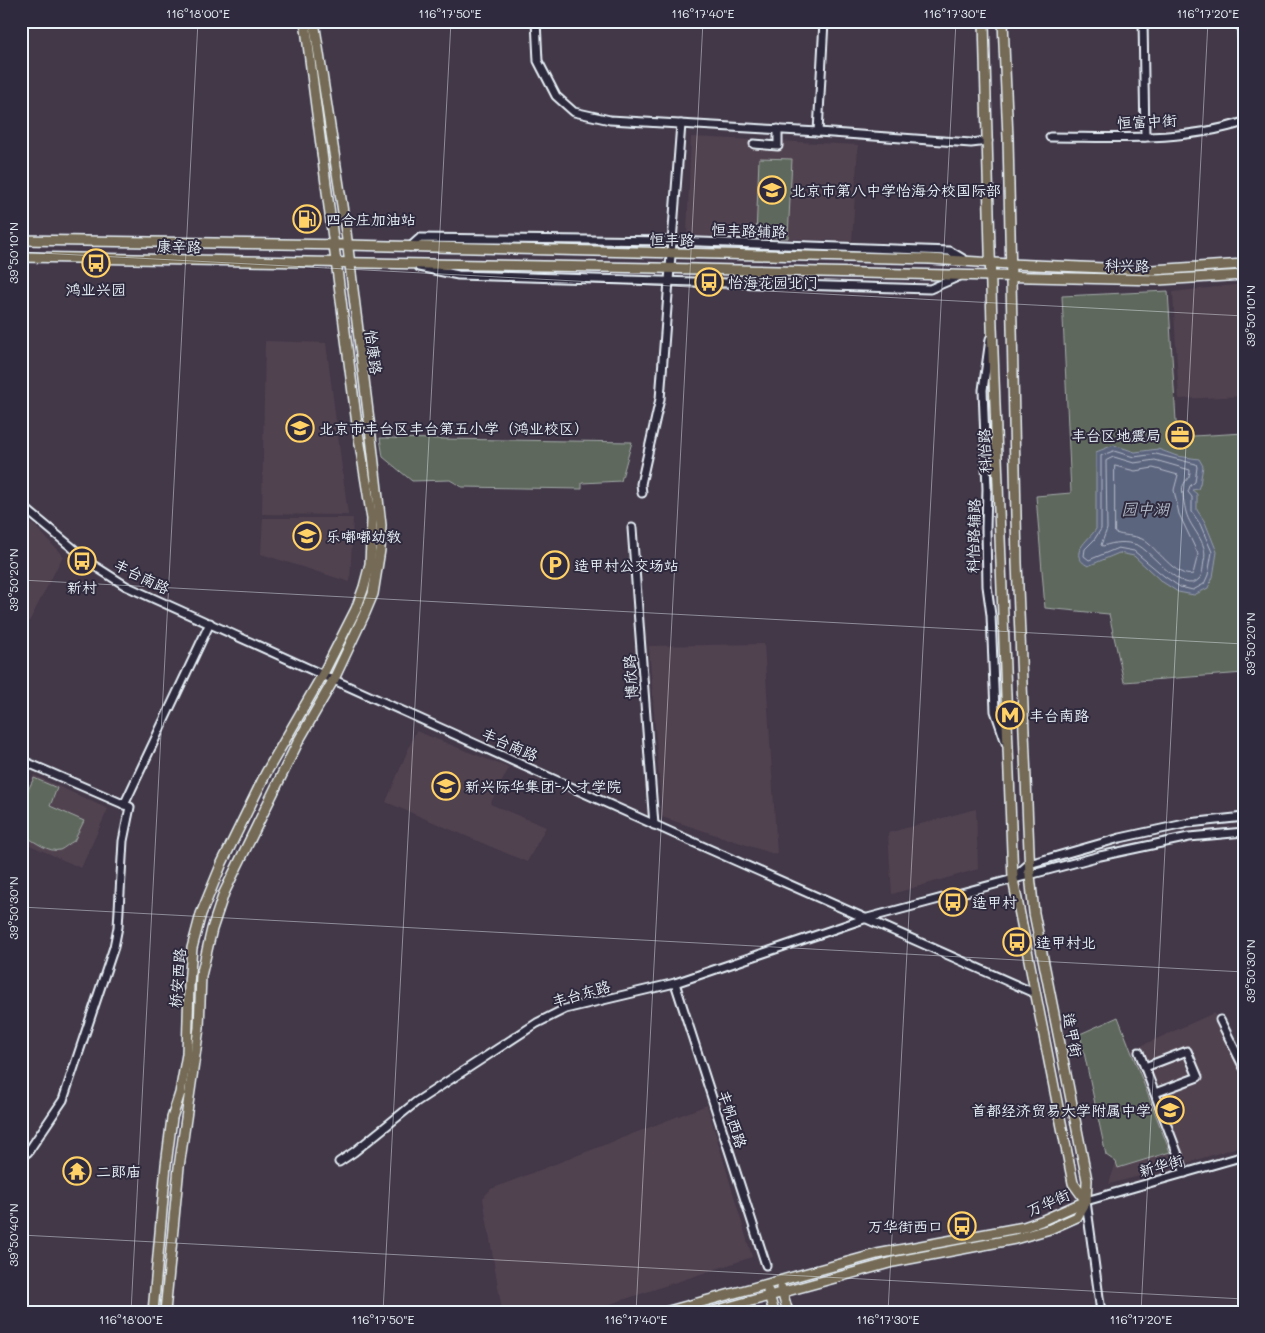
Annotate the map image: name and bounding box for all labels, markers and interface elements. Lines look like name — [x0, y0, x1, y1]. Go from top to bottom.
text: 116°18'00"E — [166, 5, 230, 21]
text: 116°17'50"E — [419, 5, 482, 21]
text: 116°17'40"E — [672, 5, 735, 21]
text: 116°17'30"E — [924, 5, 987, 21]
text: 116°17'20"E — [1177, 5, 1239, 21]
street label: 恒富中街 — [1117, 109, 1177, 133]
school or university icon: 北京市第八中学怡海分校国际部 — [757, 175, 787, 205]
place label: 北京市第八中学怡海分校国际部 — [791, 180, 1001, 200]
fuel station icon: 四合庄加油站 — [292, 204, 322, 234]
place label: 四合庄加油站 — [326, 209, 416, 229]
street label: 恒丰路辅路 — [711, 219, 787, 241]
text: 39°50'10"N — [5, 222, 21, 284]
street label: 恒丰路 — [649, 229, 695, 249]
street label: 康辛路 — [156, 236, 202, 256]
bus stop icon: 鸿业兴园 — [81, 248, 111, 278]
street label: 科兴路 — [1104, 255, 1150, 275]
bus stop icon: 怡海花园北门 — [694, 267, 724, 297]
place label: 怡海花园北门 — [728, 272, 818, 292]
place label: 鸿业兴园 — [66, 279, 126, 299]
text: 39°50'10"N — [1242, 285, 1258, 347]
street label: 怡康路 — [361, 328, 387, 376]
school or university icon: 北京市丰台区丰台第五小学（鸿业校区） — [285, 413, 315, 443]
place label: 北京市丰台区丰台第五小学（鸿业校区） — [319, 418, 589, 438]
office icon: 丰台区地震局 — [1165, 420, 1195, 450]
place label: 丰台区地震局 — [1071, 425, 1161, 445]
street label: 科怡路 — [973, 428, 995, 474]
street label: 科怡路辅路 — [962, 498, 984, 574]
water label: 园中湖 — [1121, 498, 1171, 519]
school or university icon: 乐嘟嘟幼教 — [292, 521, 322, 551]
place label: 乐嘟嘟幼教 — [326, 526, 401, 546]
bus stop icon: 新村 — [67, 546, 97, 576]
text: 39°50'20"N — [5, 549, 21, 611]
parking icon: 造甲村公交场站 — [540, 550, 570, 580]
street label: 丰台南路 — [111, 554, 173, 598]
place label: 造甲村公交场站 — [574, 555, 679, 575]
place label: 新村 — [67, 577, 97, 597]
text: 39°50'20"N — [1242, 613, 1258, 675]
street label: 博欣路 — [618, 654, 642, 700]
metro station icon: 丰台南路 — [995, 700, 1025, 730]
place label: 丰台南路 — [1029, 705, 1089, 725]
street label: 丰台南路 — [479, 723, 541, 765]
school or university icon: 新兴际华集团-人才学院 — [431, 771, 461, 801]
place label: 新兴际华集团-人才学院 — [465, 776, 621, 796]
text: 39°50'30"N — [5, 876, 21, 940]
bus stop icon: 造甲村 — [938, 887, 968, 917]
place label: 造甲村 — [972, 892, 1017, 912]
bus stop icon: 造甲村北 — [1002, 927, 1032, 957]
place label: 造甲村北 — [1036, 932, 1096, 952]
text: 39°50'30"N — [1242, 939, 1258, 1003]
street label: 桥安西路 — [164, 947, 190, 1009]
street label: 丰台东路 — [549, 975, 613, 1011]
street label: 造甲街 — [1059, 1011, 1087, 1059]
street label: 丰帆西路 — [714, 1087, 752, 1151]
school or university icon: 首都经济贸易大学附属中学 — [1155, 1095, 1185, 1125]
place label: 首都经济贸易大学附属中学 — [971, 1100, 1151, 1120]
street label: 新华街 — [1137, 1149, 1185, 1181]
temple icon: 二郎庙 — [62, 1156, 92, 1186]
place label: 二郎庙 — [96, 1161, 141, 1181]
street label: 万华街 — [1023, 1184, 1073, 1220]
text: 39°50'40"N — [5, 1203, 21, 1267]
bus stop icon: 万华街西口 — [947, 1211, 977, 1241]
place label: 万华街西口 — [868, 1216, 943, 1236]
text: 116°18'00"E — [99, 1311, 163, 1327]
text: 116°17'50"E — [352, 1311, 415, 1327]
text: 116°17'40"E — [605, 1311, 668, 1327]
text: 116°17'30"E — [857, 1311, 920, 1327]
text: 116°17'20"E — [1110, 1311, 1172, 1327]

